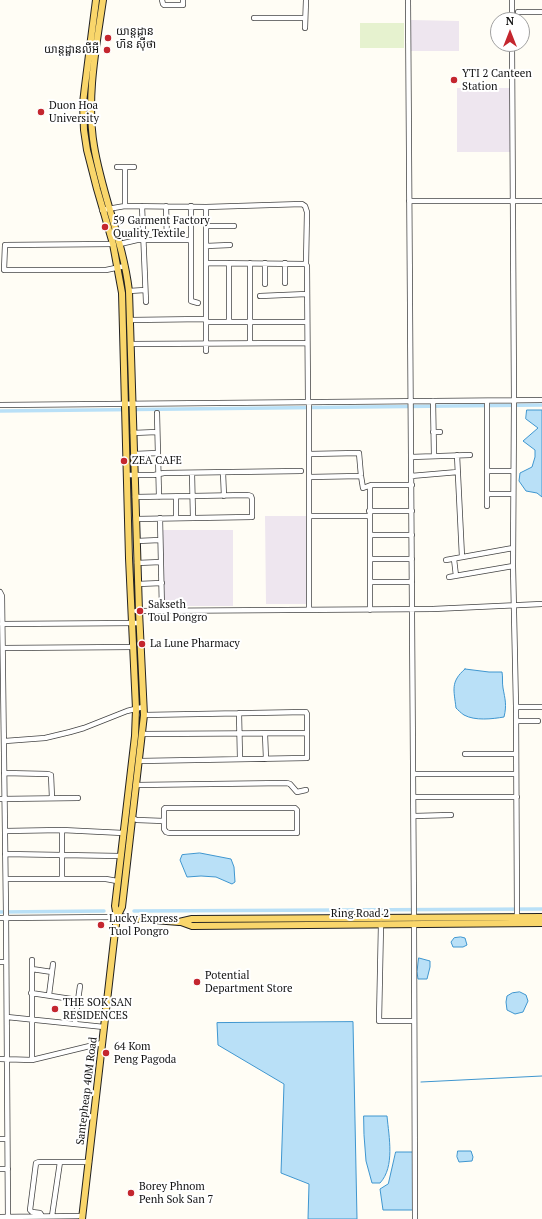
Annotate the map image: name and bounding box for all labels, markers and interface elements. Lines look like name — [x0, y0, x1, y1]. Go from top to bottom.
north arrow — [490, 12, 530, 52]
text: N — [506, 14, 514, 28]
place label: យាន្ដដ្ឋាន ហ៊ន ស៊ីថា — [116, 25, 156, 51]
marker: យាន្ដដ្ឋាន ហ៊ន ស៊ីថា — [103, 33, 113, 43]
place label: យាន្ដដ្ឋានលីអី — [44, 43, 99, 57]
marker: យាន្ដដ្ឋានលីអី — [102, 45, 112, 55]
place label: YTI 2 Canteen Station — [462, 67, 532, 93]
marker: YTI 2 Canteen Station — [449, 75, 459, 85]
place label: Duon Hoa University — [49, 99, 99, 125]
marker: Duon Hoa University — [36, 107, 46, 117]
place label: 59 Garment Factory Quality Textile — [113, 214, 210, 240]
marker: 59 Garment Factory Quality Textile — [100, 222, 110, 232]
place label: ZEA CAFE — [132, 454, 182, 468]
marker: ZEA CAFE — [119, 456, 129, 466]
place label: Sakseth Toul Pongro — [148, 598, 207, 624]
marker: Sakseth Toul Pongro — [135, 606, 145, 616]
place label: La Lune Pharmacy — [150, 637, 240, 651]
marker: La Lune Pharmacy — [137, 639, 147, 649]
street label: Ring Road 2 — [331, 907, 389, 921]
place label: Lucky Express Tuol Pongro — [109, 912, 178, 938]
marker: Lucky Express Tuol Pongro — [96, 920, 106, 930]
place label: Potential Department Store — [205, 969, 293, 995]
marker: Potential Department Store — [192, 977, 202, 987]
place label: THE SOK SAN RESIDENCES — [63, 996, 132, 1022]
marker: THE SOK SAN RESIDENCES — [50, 1004, 60, 1014]
street label: Santepheap 40M Road — [74, 1036, 100, 1146]
place label: 64 Kom Peng Pagoda — [114, 1040, 176, 1066]
marker: 64 Kom Peng Pagoda — [101, 1048, 111, 1058]
place label: Borey Phnom Penh Sok San 7 — [139, 1180, 213, 1206]
marker: Borey Phnom Penh Sok San 7 — [126, 1188, 136, 1198]

